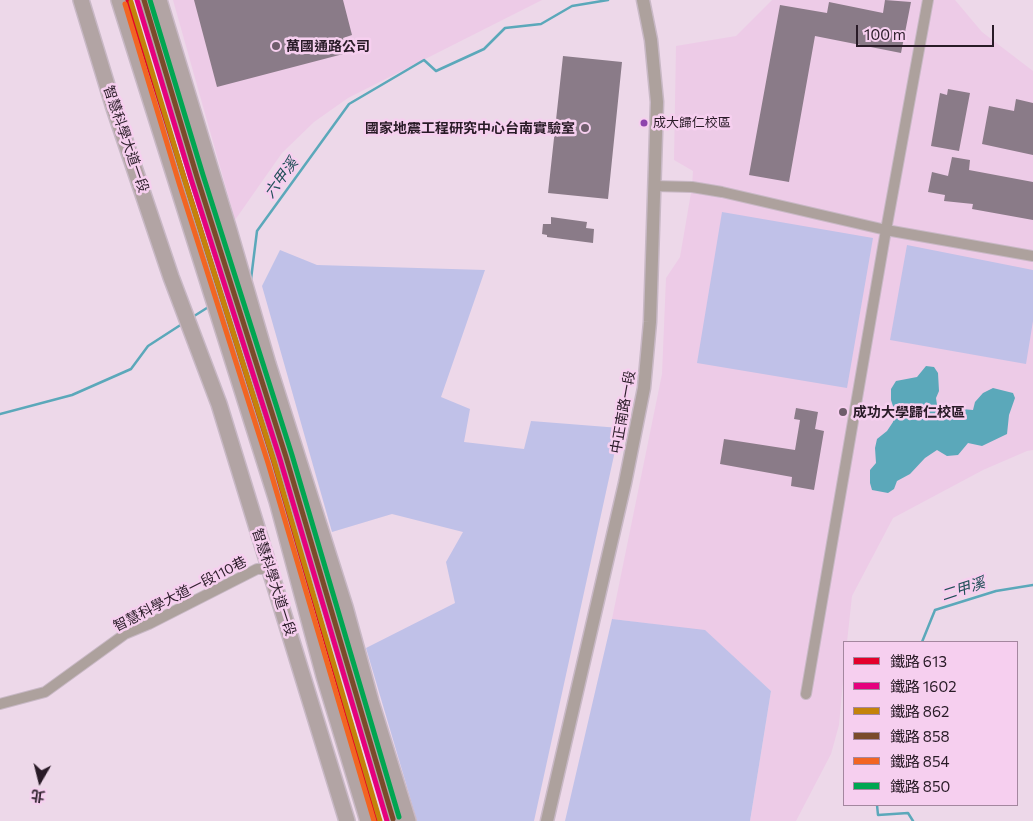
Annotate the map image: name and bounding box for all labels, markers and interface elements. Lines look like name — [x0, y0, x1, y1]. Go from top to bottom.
scale bar — [858, 15, 996, 47]
text: 100 m — [864, 25, 906, 43]
place label: 萬國通路公司 — [286, 38, 370, 54]
marker: 萬國通路公司 — [270, 40, 282, 52]
street label: 智慧科學大道一段 — [100, 83, 152, 195]
place label: 成大歸仁校區 — [653, 115, 731, 131]
marker: 成大歸仁校區 — [639, 118, 649, 128]
place label: 國家地震工程研究中心台南實驗室 — [365, 120, 575, 136]
marker: 國家地震工程研究中心台南實驗室 — [579, 122, 591, 134]
water label: 六甲溪 — [260, 155, 302, 201]
street label: 中正南路一段 — [607, 369, 639, 455]
place label: 成功大學歸仁校區 — [853, 404, 965, 420]
marker: 成功大學歸仁校區 — [837, 406, 849, 418]
street label: 智慧科學大道一段 — [249, 526, 299, 638]
street label: 智慧科學大道一段110巷 — [111, 553, 249, 635]
water label: 二甲溪 — [939, 573, 987, 605]
legend — [843, 641, 1018, 806]
text: 鐵路 613 — [890, 652, 947, 670]
text: 鐵路 1602 — [890, 677, 956, 695]
text: 鐵路 862 — [890, 702, 949, 720]
text: 鐵路 858 — [890, 727, 950, 745]
text: 鐵路 854 — [890, 752, 950, 770]
north arrow — [15, 756, 65, 806]
text: 鐵路 850 — [890, 777, 950, 795]
text: 北 — [30, 787, 46, 806]

